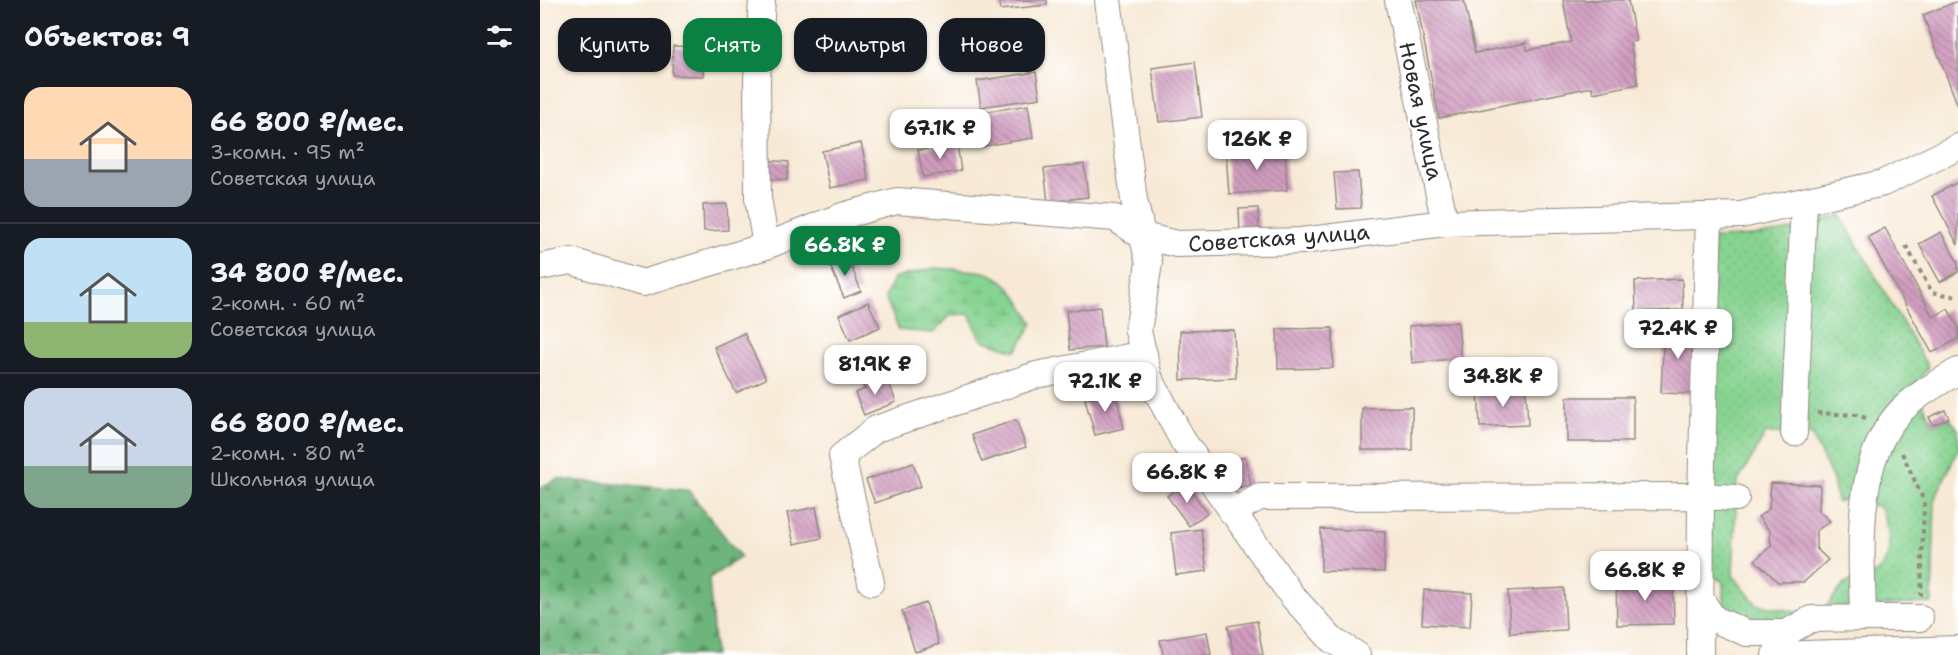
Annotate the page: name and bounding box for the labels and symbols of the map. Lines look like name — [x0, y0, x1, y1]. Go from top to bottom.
street label: Новая улица — [1392, 39, 1450, 183]
pin: 67.1K ₽ — [885, 109, 995, 160]
pin: 126K ₽ — [1208, 120, 1306, 171]
street label: Советская улица — [1187, 217, 1371, 259]
pin: 66.8K ₽ — [790, 226, 900, 277]
pin: 72.4K ₽ — [1623, 309, 1733, 360]
pin: 81.9K ₽ — [820, 345, 930, 396]
pin: 34.8K ₽ — [1448, 357, 1558, 408]
pin: 72.1K ₽ — [1050, 362, 1160, 413]
pin: 66.8K ₽ — [1132, 453, 1242, 504]
pin: 66.8K ₽ — [1590, 551, 1700, 602]

